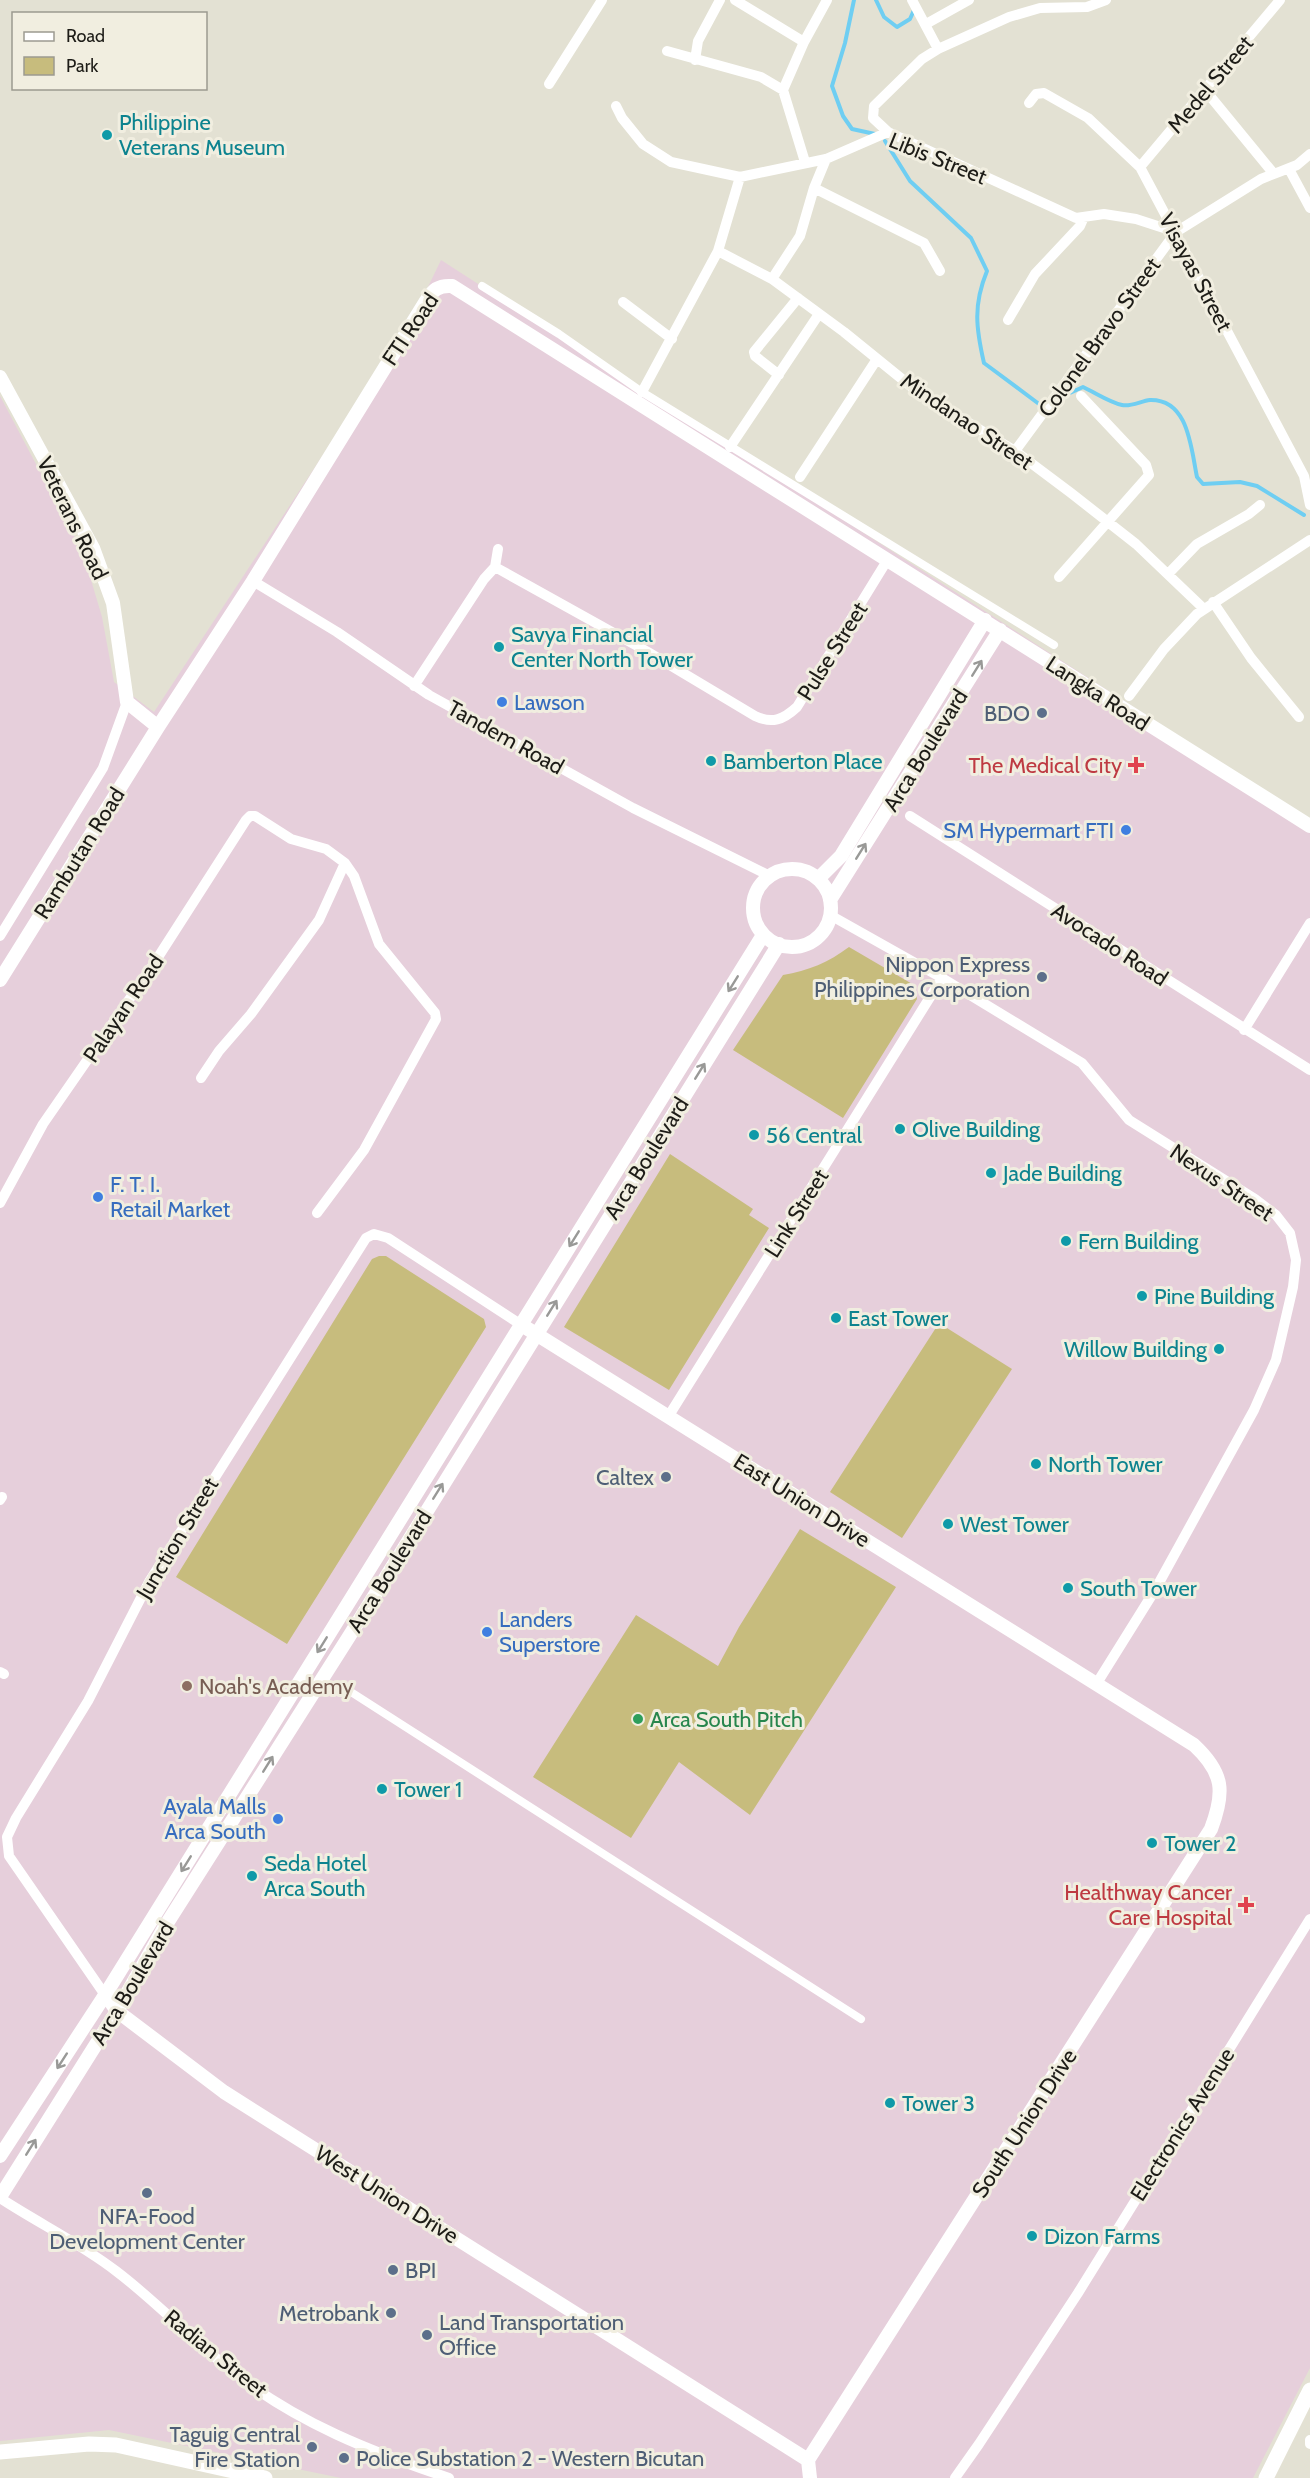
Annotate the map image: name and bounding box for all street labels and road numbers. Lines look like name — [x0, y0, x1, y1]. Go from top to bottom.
street label: Medel Street — [1162, 30, 1259, 139]
street label: Libis Street — [885, 127, 991, 191]
street label: Visayas Street — [1153, 208, 1238, 337]
street label: Colonel Bravo Street — [1033, 252, 1167, 422]
street label: FTI Road — [376, 288, 444, 371]
street label: Mindanao Street — [895, 367, 1039, 476]
street label: Veterans Road — [31, 452, 114, 584]
street label: Pulse Street — [792, 597, 874, 706]
street label: Langka Road — [1041, 650, 1154, 737]
street label: Arca Boulevard — [877, 684, 974, 816]
street label: Tandem Road — [443, 694, 569, 780]
street label: Rambutan Road — [28, 783, 131, 924]
street label: Avocado Road — [1047, 897, 1173, 992]
street label: Palayan Road — [77, 949, 169, 1068]
street label: Arca Boulevard — [598, 1092, 695, 1224]
street label: Nexus Street — [1165, 1138, 1279, 1227]
street label: Link Street — [759, 1164, 834, 1263]
street label: East Union Drive — [729, 1448, 875, 1553]
street label: Junction Street — [130, 1472, 225, 1605]
street label: Arca Boulevard — [341, 1505, 438, 1637]
street label: Arca Boulevard — [85, 1917, 180, 2050]
street label: Electronics Avenue — [1124, 2043, 1240, 2206]
street label: South Union Drive — [966, 2044, 1083, 2203]
street label: West Union Drive — [310, 2140, 463, 2249]
street label: Radian Street — [159, 2304, 273, 2404]

